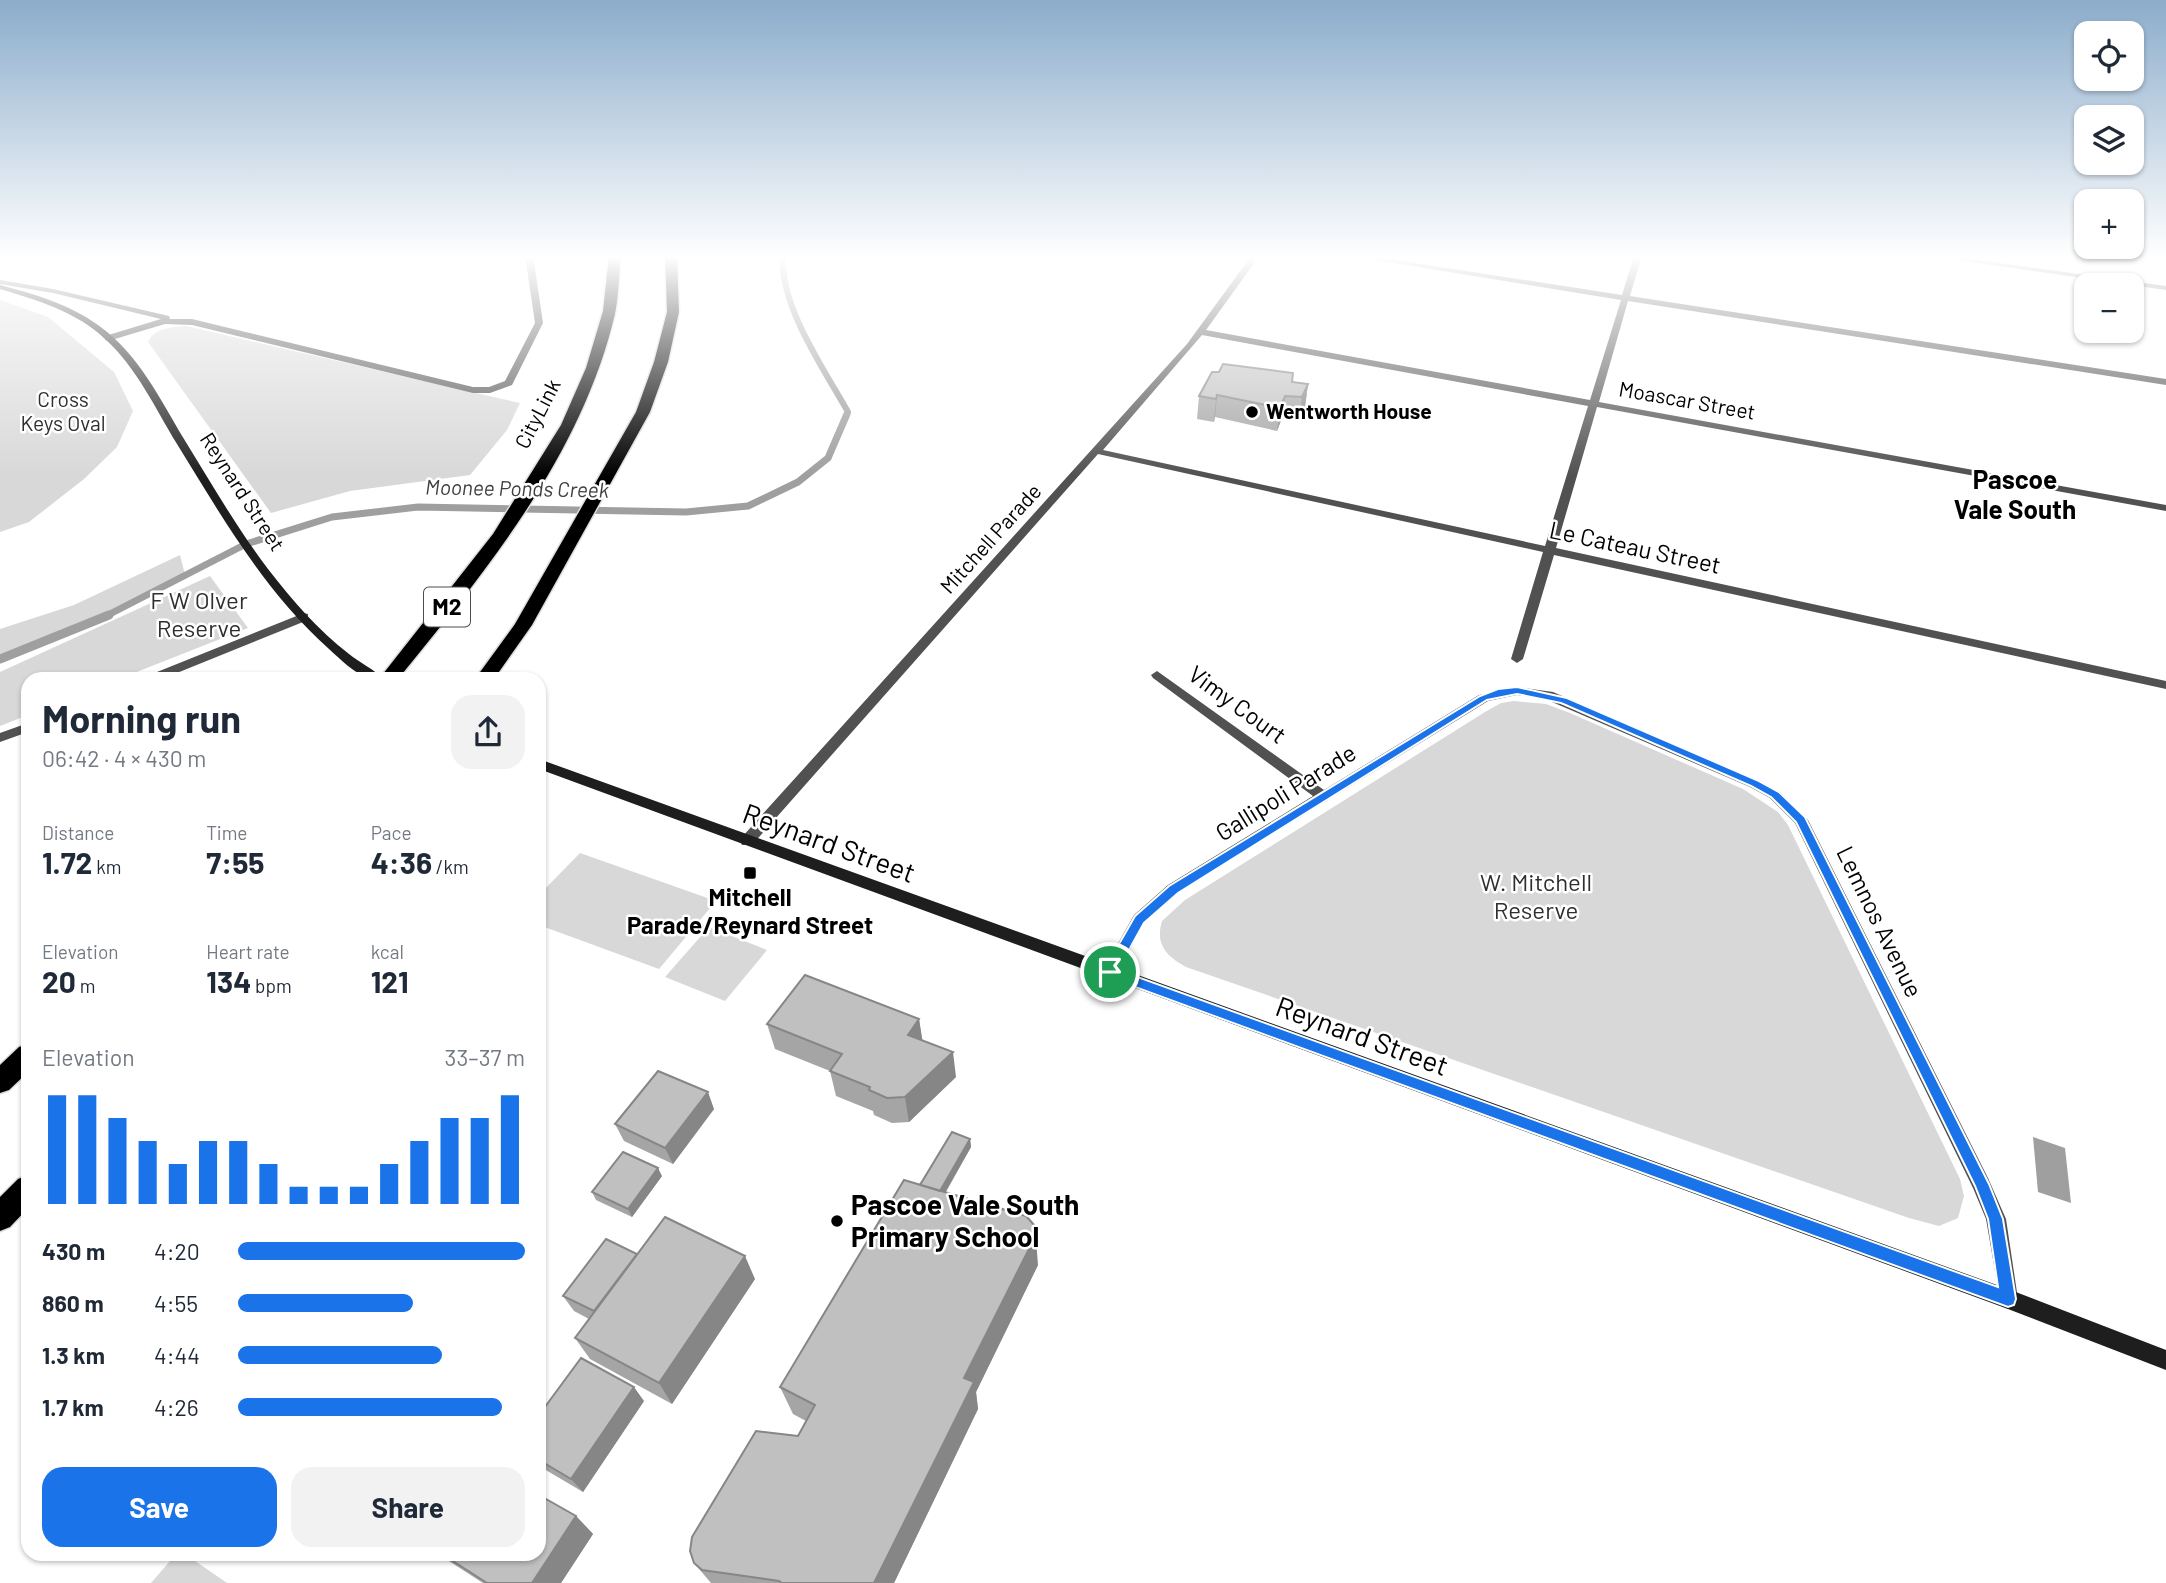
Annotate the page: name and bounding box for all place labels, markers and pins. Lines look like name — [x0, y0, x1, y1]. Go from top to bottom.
place label: Wentworth House — [1266, 398, 1432, 423]
marker: Wentworth House — [1244, 404, 1260, 420]
marker: Mitchell Parade/Reynard Street — [742, 865, 758, 881]
place label: Mitchell Parade/Reynard Street — [627, 882, 873, 939]
pin — [1080, 942, 1140, 1002]
place label: Pascoe Vale South Primary School — [851, 1187, 1079, 1253]
marker: Pascoe Vale South Primary School — [829, 1213, 845, 1229]

